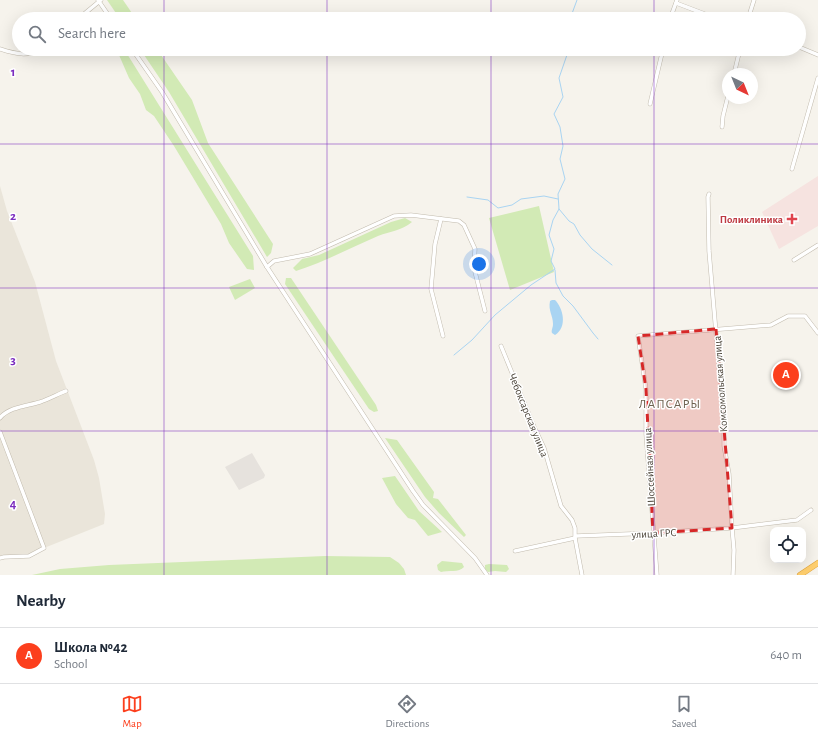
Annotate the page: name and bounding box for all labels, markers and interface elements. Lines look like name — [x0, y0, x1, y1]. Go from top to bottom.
search box — [12, 12, 806, 56]
icon: search — [26, 23, 48, 45]
text: Search here — [58, 26, 126, 41]
text: 1 — [11, 66, 15, 79]
north arrow — [722, 68, 758, 104]
text: 2 — [10, 210, 16, 223]
marker: Поликлиника — [786, 213, 798, 225]
place label: Поликлиника — [720, 214, 783, 225]
your location — [469, 254, 489, 274]
street label: Комсомольская улица — [712, 335, 729, 433]
text: 3 — [10, 354, 16, 367]
pin: A — [773, 360, 799, 390]
street label: Чебоксарская улица — [507, 372, 550, 459]
district label: ЛАПСАРЫ — [639, 398, 701, 411]
street label: Шоссейная улица — [642, 427, 657, 507]
text: 4 — [10, 498, 17, 511]
street label: улица ГРС — [630, 527, 677, 540]
map controls — [770, 527, 806, 563]
button: locate — [770, 527, 806, 563]
text: Nearby — [16, 592, 66, 609]
text: Школа №42 — [54, 640, 128, 655]
text: A — [25, 649, 33, 662]
text: 640 m — [770, 649, 802, 662]
text: School — [54, 658, 88, 671]
tab: Map — [121, 693, 143, 730]
tab: Directions — [385, 693, 429, 730]
tab: Saved — [672, 693, 697, 730]

